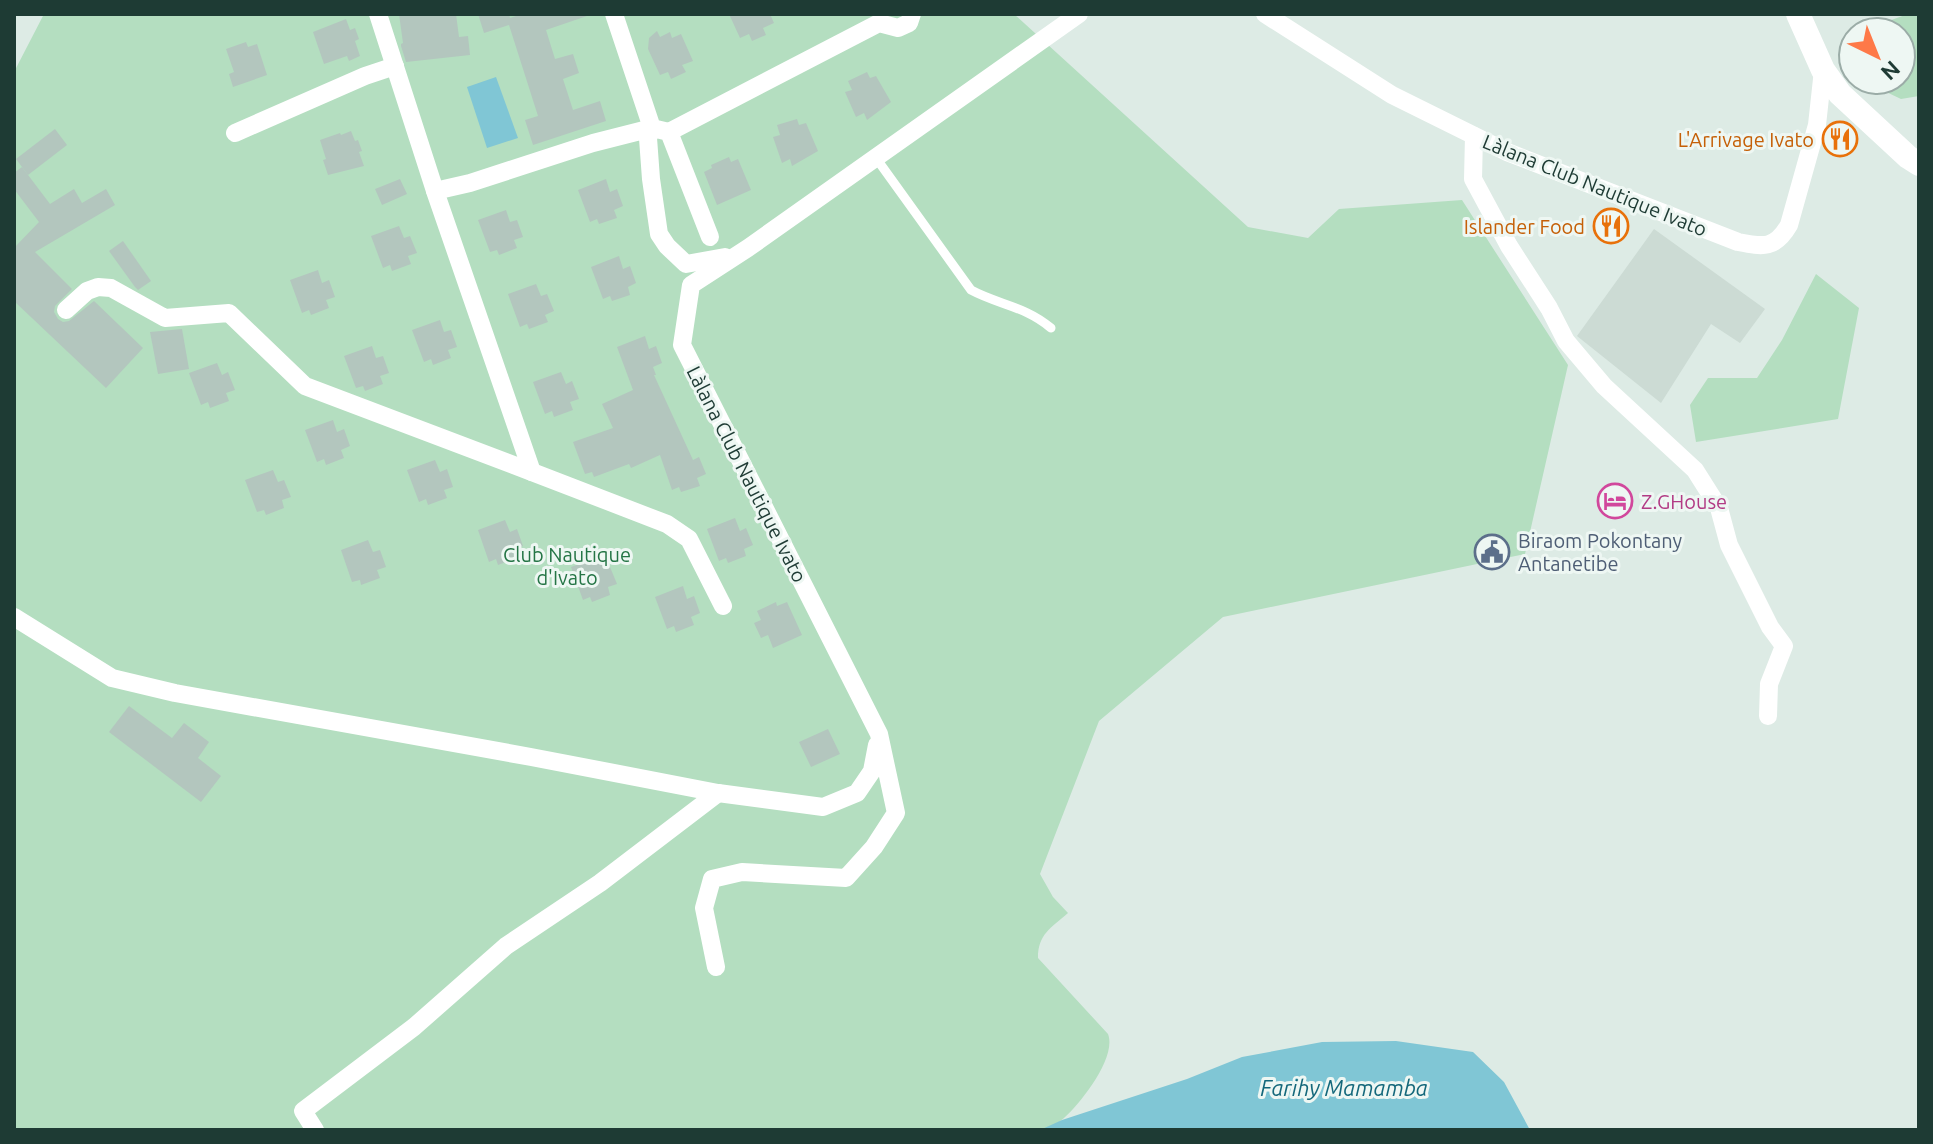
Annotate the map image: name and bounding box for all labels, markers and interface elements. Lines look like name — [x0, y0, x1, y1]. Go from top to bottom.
north arrow — [1837, 16, 1917, 96]
text: N — [1876, 56, 1906, 86]
restaurant icon: L'Arrivage Ivato — [1821, 120, 1859, 158]
place label: L'Arrivage Ivato — [1678, 128, 1814, 151]
street label: Làlana Club Nautique Ivato — [1480, 129, 1710, 241]
restaurant icon: Islander Food — [1592, 207, 1630, 245]
place label: Islander Food — [1464, 215, 1585, 238]
street label: Làlana Club Nautique Ivato — [682, 362, 812, 586]
hotel icon: Z.GHouse — [1596, 482, 1634, 520]
place label: Z.GHouse — [1641, 490, 1727, 513]
place label: Biraom Pokontany Antanetibe — [1518, 529, 1683, 575]
public building icon: Biraom Pokontany Antanetibe — [1473, 533, 1511, 571]
park label: Club Nautique d'Ivato — [503, 543, 631, 589]
water label: Farihy Mamamba — [1260, 1075, 1428, 1100]

